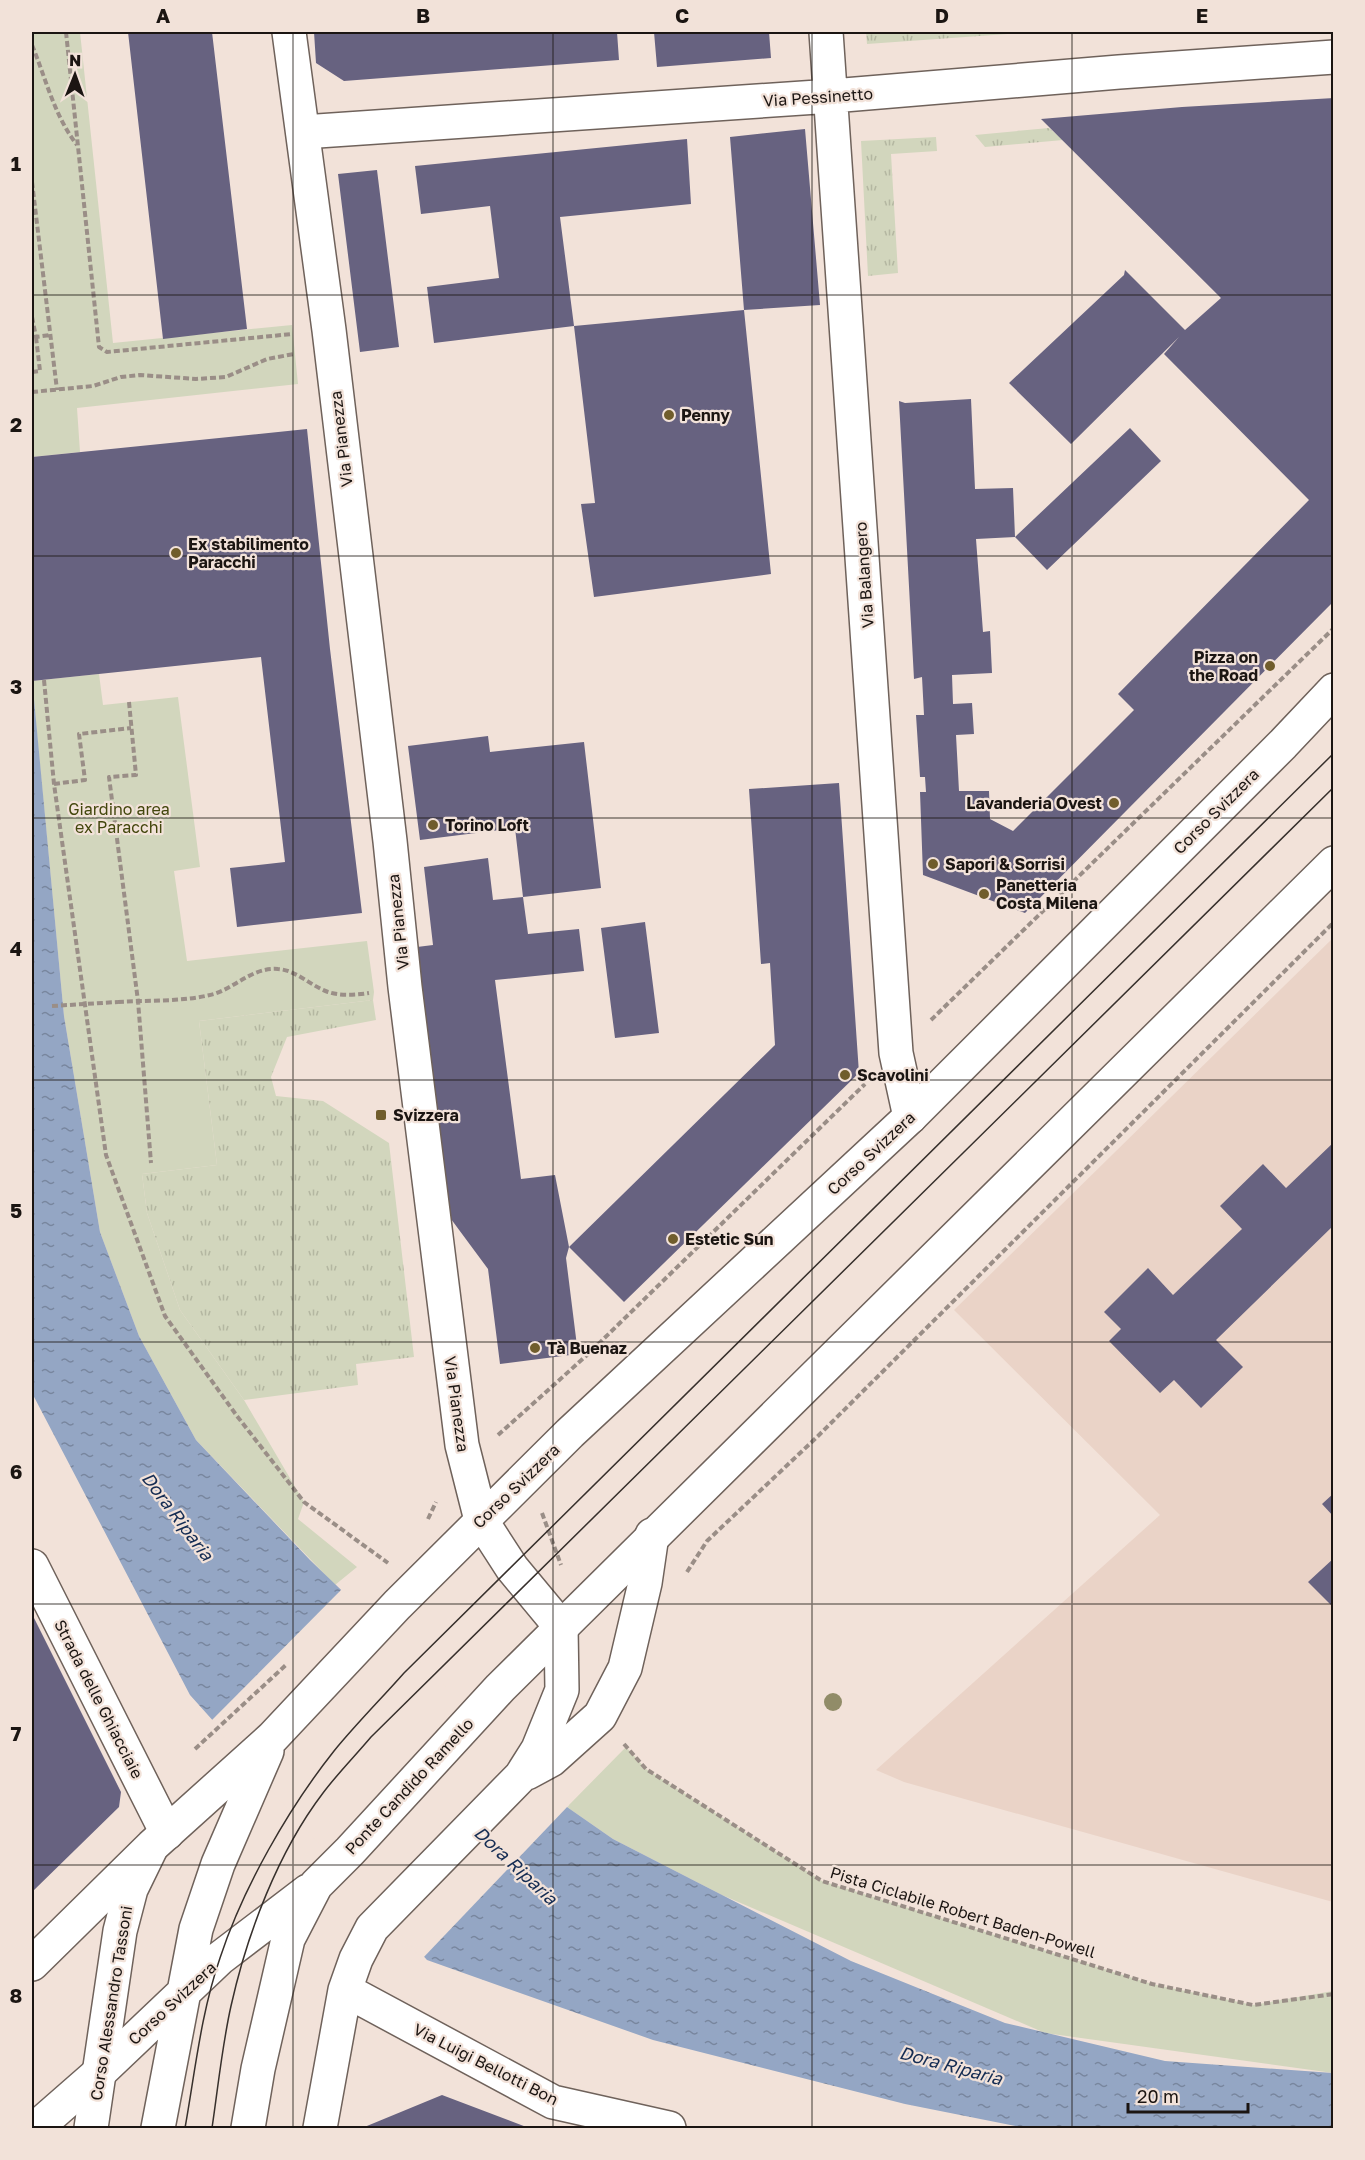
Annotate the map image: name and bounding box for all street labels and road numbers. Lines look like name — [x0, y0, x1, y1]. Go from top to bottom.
street label: Via Pessinetto — [762, 83, 874, 111]
street label: Via Pianezza — [325, 390, 357, 488]
street label: Via Balangero — [850, 521, 878, 629]
street label: Corso Svizzera — [1169, 764, 1263, 858]
street label: Via Pianezza — [383, 873, 413, 971]
street label: Corso Svizzera — [823, 1107, 919, 1199]
street label: Via Pianezza — [440, 1355, 474, 1453]
street label: Corso Svizzera — [468, 1440, 564, 1532]
street label: Strada delle Ghiacciaie — [50, 1616, 148, 1782]
street label: Ponte Candido Ramello — [340, 1714, 478, 1858]
street label: Pista Ciclabile Robert Baden-Powell — [828, 1862, 1098, 1962]
street label: Corso Alessandro Tassoni — [86, 1904, 136, 2102]
street label: Corso Svizzera — [124, 1957, 220, 2049]
street label: Via Luigi Bellotti Bon — [410, 2019, 562, 2109]

